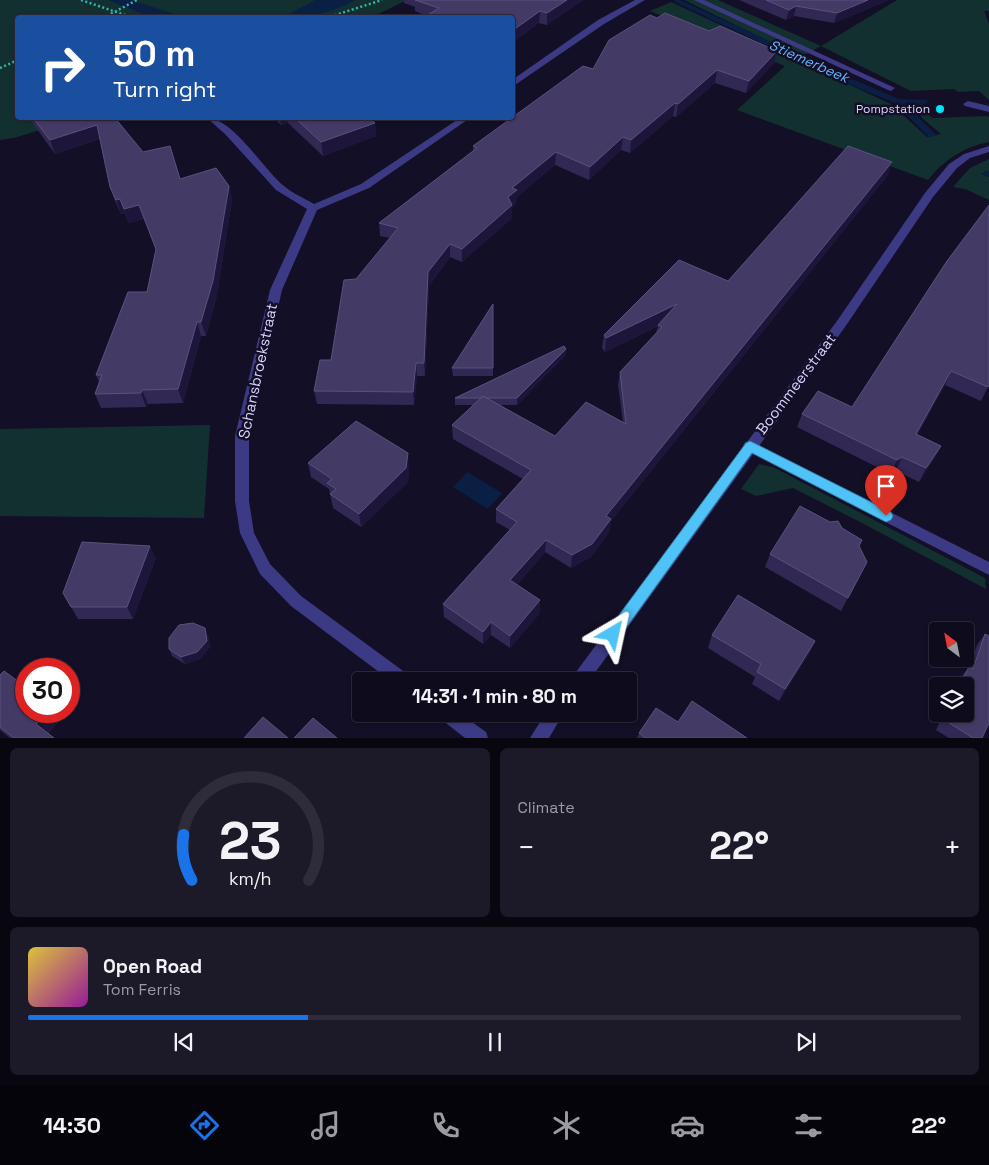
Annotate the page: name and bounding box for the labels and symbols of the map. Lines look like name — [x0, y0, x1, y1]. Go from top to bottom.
water label: Stiemerbeek — [766, 35, 853, 87]
place label: Pompstation — [856, 101, 930, 117]
marker: Pompstation — [934, 103, 946, 115]
street label: Schansbroekstraat — [234, 301, 281, 440]
street label: Boommeerstraat — [752, 329, 840, 438]
pin — [865, 465, 907, 516]
position arrow — [586, 607, 638, 659]
north arrow — [929, 622, 974, 668]
speed limit sign: 30 — [15, 658, 80, 723]

